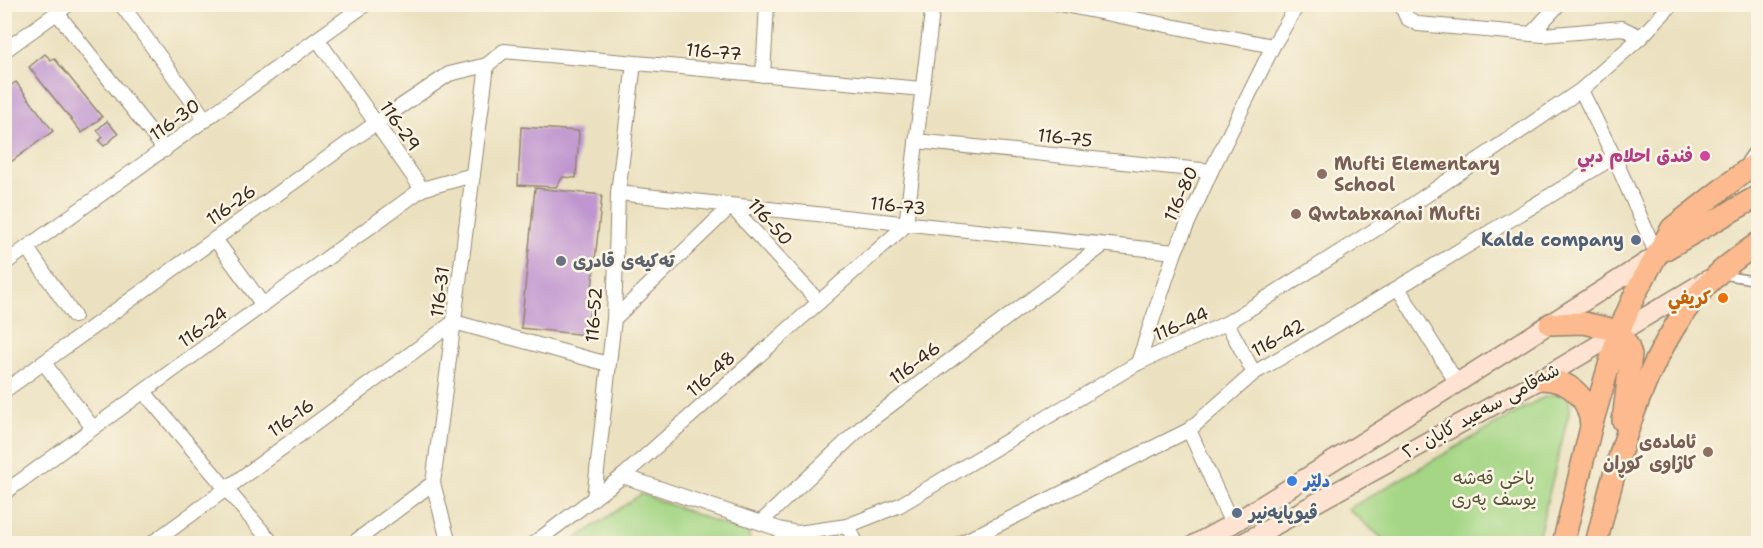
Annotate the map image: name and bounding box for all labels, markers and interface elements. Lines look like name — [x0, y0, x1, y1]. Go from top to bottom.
street label: 116-77 — [685, 38, 743, 66]
street label: 116-30 — [145, 94, 205, 146]
street label: 116-29 — [374, 96, 426, 156]
street label: 116-75 — [1036, 123, 1094, 153]
place label: فندق احلام دبي — [1577, 144, 1693, 172]
marker: فندق احلام دبي — [1698, 149, 1712, 163]
place label: Mufti Elementary School — [1334, 152, 1500, 197]
street label: 116-80 — [1158, 163, 1204, 225]
marker: Mufti Elementary School — [1315, 167, 1329, 181]
street label: 116-26 — [201, 179, 261, 231]
street label: 116-73 — [869, 191, 927, 221]
street label: 116-50 — [742, 193, 798, 251]
place label: Qwtabxanai Mufti — [1308, 202, 1480, 226]
marker: Qwtabxanai Mufti — [1289, 207, 1303, 221]
place label: Kalde company — [1481, 228, 1624, 252]
marker: Kalde company — [1629, 233, 1643, 247]
place label: تەکیەی قادری — [573, 249, 675, 273]
marker: تەکیەی قادری — [554, 254, 568, 268]
street label: 116-31 — [425, 265, 455, 319]
place label: كريفي — [1668, 286, 1711, 314]
street label: 116-52 — [580, 287, 608, 343]
marker: كريفي — [1716, 291, 1730, 305]
street label: 116-24 — [173, 301, 233, 353]
street label: 116-44 — [1150, 301, 1212, 347]
street label: 116-42 — [1247, 313, 1309, 363]
street label: 116-46 — [884, 336, 946, 390]
street label: 116-48 — [681, 346, 741, 402]
street label: شەقامی سەعید کابان ٢٠ — [1398, 358, 1564, 464]
street label: 116-16 — [263, 393, 319, 443]
place label: ئامادەی کاژاوی کوڕان — [1603, 430, 1696, 478]
marker: ئامادەی کاژاوی کوڕان — [1701, 445, 1715, 459]
park label: باخی قەشە یوسف پەری — [1451, 466, 1537, 511]
place label: دلێر — [1302, 469, 1330, 493]
marker: دلێر — [1285, 474, 1299, 488]
place label: ڤیوپایەنیر — [1247, 501, 1318, 525]
marker: ڤیوپایەنیر — [1230, 506, 1244, 520]

